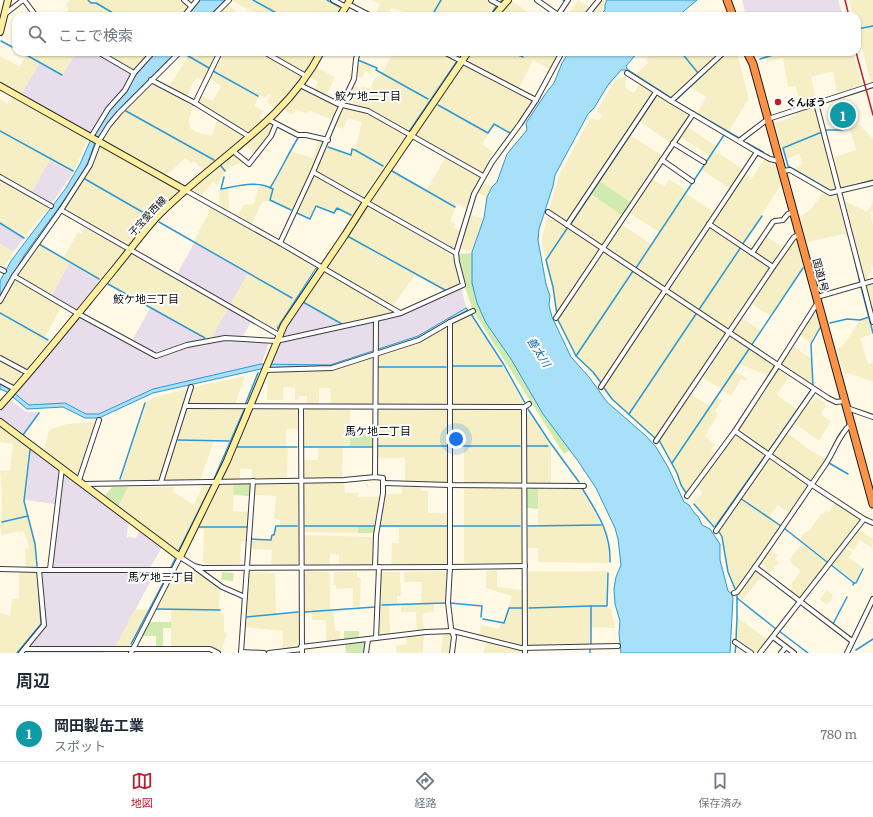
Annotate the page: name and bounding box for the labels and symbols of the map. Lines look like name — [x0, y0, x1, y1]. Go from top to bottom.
district label: 鮫ケ地二丁目 — [335, 87, 401, 103]
place label: ぐんぽう — [786, 94, 826, 109]
marker: ぐんぽう — [773, 97, 783, 107]
pin: 1 — [830, 100, 856, 130]
street label: 子宝愛西線 — [124, 192, 169, 239]
street label: 国道1号 — [810, 256, 833, 293]
district label: 鮫ケ地三丁目 — [113, 290, 179, 306]
water label: 善太川 — [524, 333, 556, 371]
district label: 馬ケ地二丁目 — [345, 422, 411, 438]
your location — [446, 429, 466, 449]
district label: 馬ケ地三丁目 — [128, 568, 194, 584]

